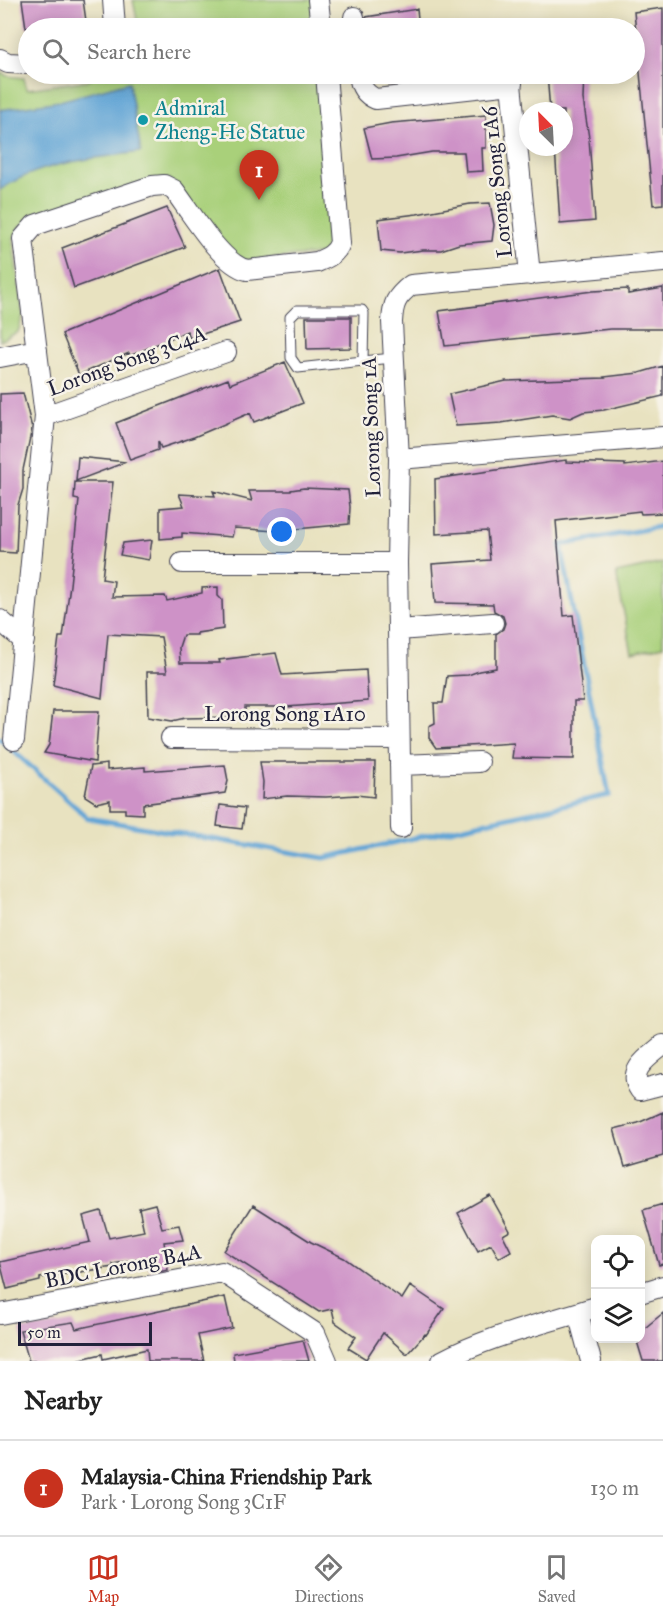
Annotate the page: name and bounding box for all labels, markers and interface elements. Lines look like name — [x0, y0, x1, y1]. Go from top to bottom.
search box — [18, 18, 645, 84]
icon: search — [39, 35, 72, 68]
text: Search here — [87, 38, 191, 65]
place label: Admiral Zheng-He Statue — [154, 95, 305, 145]
north arrow — [519, 102, 573, 156]
street label: Lorong Song 1A6 — [476, 104, 518, 259]
marker: Admiral Zheng-He Statue — [136, 113, 150, 127]
pin: 1 — [240, 150, 278, 200]
street label: Lorong Song 3C4A — [44, 320, 210, 402]
street label: Lorong Song 1A — [356, 356, 386, 498]
your location — [267, 517, 296, 546]
street label: Lorong Song 1A10 — [204, 701, 366, 727]
map controls — [591, 1235, 645, 1343]
button: locate — [591, 1235, 645, 1289]
street label: BDC Lorong B4A — [42, 1238, 204, 1294]
button: layers — [591, 1289, 645, 1343]
scale bar — [18, 1319, 152, 1346]
text: 50 m — [27, 1323, 61, 1342]
text: Nearby — [24, 1384, 102, 1416]
text: Malaysia-China Friendship Park — [81, 1463, 372, 1490]
text: 1 — [40, 1476, 47, 1500]
text: 130 m — [590, 1476, 639, 1500]
text: Park · Lorong Song 3C1F — [81, 1490, 286, 1514]
tab: Map — [87, 1551, 120, 1606]
tab: Directions — [294, 1551, 363, 1606]
tab: Saved — [538, 1551, 576, 1606]

